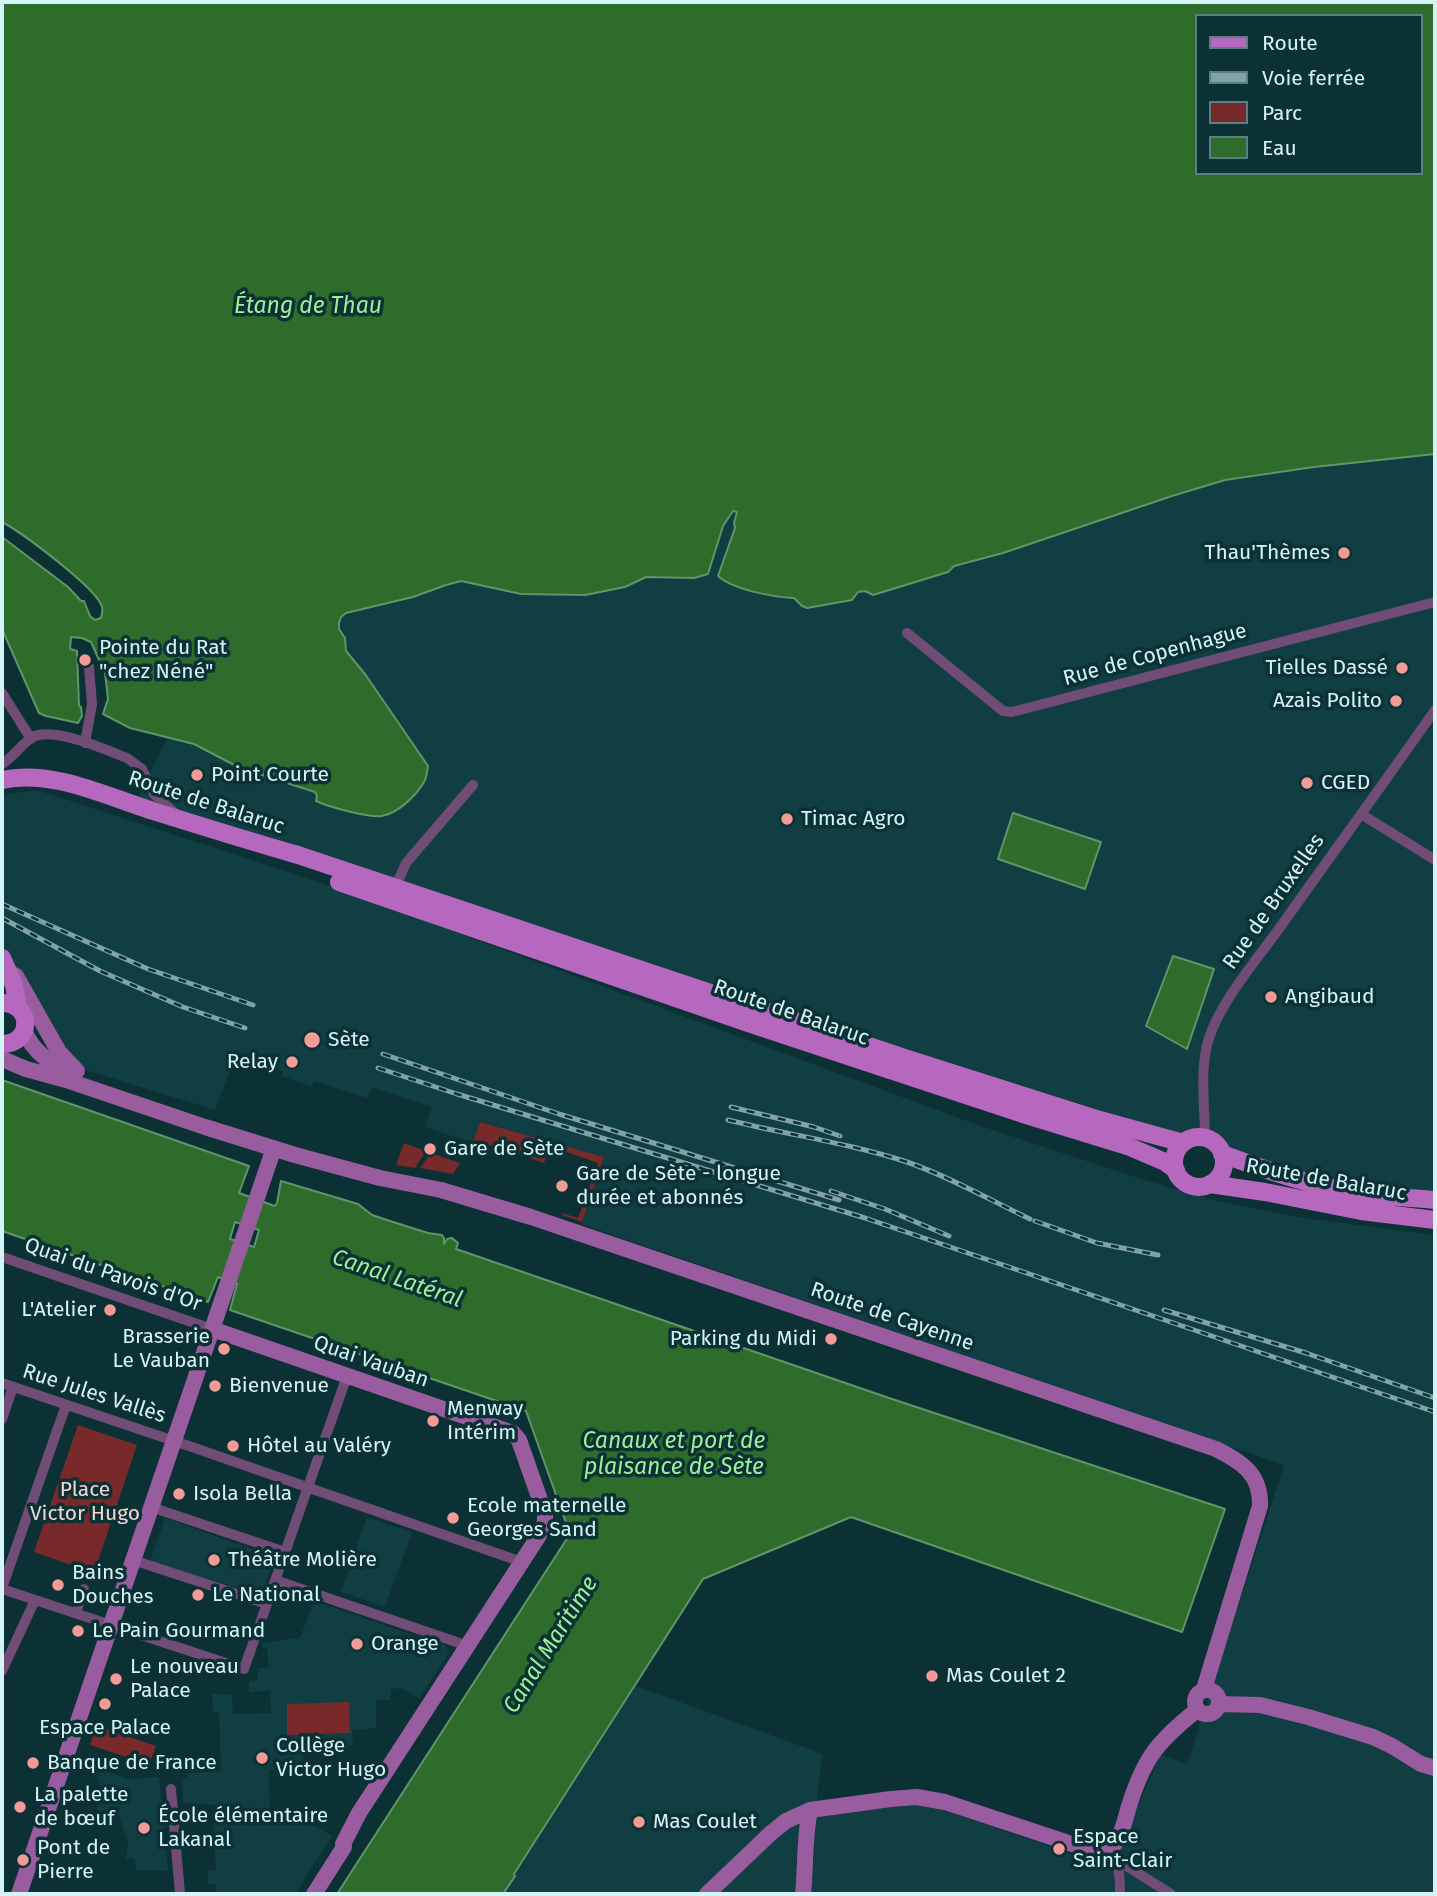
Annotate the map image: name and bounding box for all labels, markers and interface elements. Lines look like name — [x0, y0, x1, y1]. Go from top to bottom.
legend — [1196, 14, 1423, 175]
text: Route — [1262, 30, 1318, 56]
text: Voie ferrée — [1262, 65, 1365, 91]
text: Parc — [1262, 100, 1302, 126]
text: Eau — [1262, 135, 1297, 161]
water label: Étang de Thau — [234, 293, 382, 321]
place label: Thau'Thèmes — [1205, 540, 1330, 566]
marker: Thau'Thèmes — [1336, 545, 1352, 561]
street label: Rue de Copenhague — [1060, 618, 1250, 692]
place label: Pointe du Rat "chez Néné" — [99, 635, 227, 685]
marker: Pointe du Rat "chez Néné" — [77, 652, 93, 668]
place label: Tielles Dassé — [1265, 655, 1388, 681]
marker: Tielles Dassé — [1394, 660, 1410, 676]
place label: Azais Polito — [1273, 688, 1382, 714]
marker: Azais Polito — [1388, 693, 1404, 709]
place label: Point Courte — [211, 762, 329, 788]
street label: Route de Balaruc — [125, 766, 287, 840]
marker: Point Courte — [189, 767, 205, 783]
place label: CGED — [1321, 770, 1370, 796]
marker: CGED — [1299, 775, 1315, 791]
place label: Timac Agro — [801, 806, 905, 832]
marker: Timac Agro — [779, 811, 795, 827]
street label: Rue de Bruxelles — [1218, 829, 1330, 975]
street label: Route de Balaruc — [710, 975, 872, 1051]
place label: Angibaud — [1285, 984, 1375, 1010]
marker: Angibaud — [1263, 989, 1279, 1005]
place label: Sète — [328, 1027, 370, 1053]
marker: Sète — [302, 1030, 322, 1050]
place label: Relay — [227, 1049, 278, 1075]
marker: Relay — [284, 1054, 300, 1070]
place label: Gare de Sète — [444, 1136, 564, 1162]
marker: Gare de Sète — [422, 1141, 438, 1157]
street label: Route de Balaruc — [1244, 1153, 1408, 1207]
place label: Gare de Sète - longue durée et abonnés — [576, 1161, 781, 1211]
marker: Gare de Sète - longue durée et abonnés — [554, 1178, 570, 1194]
street label: Quai du Pavois d'Or — [21, 1233, 205, 1317]
water label: Canal Latéral — [328, 1244, 466, 1314]
street label: Route de Cayenne — [807, 1277, 977, 1357]
place label: L'Atelier — [21, 1297, 96, 1323]
marker: L'Atelier — [102, 1302, 118, 1318]
place label: Brasserie Le Vauban — [113, 1324, 210, 1374]
place label: Parking du Midi — [670, 1326, 817, 1352]
street label: Quai Vauban — [310, 1331, 432, 1393]
marker: Parking du Midi — [823, 1331, 839, 1347]
marker: Brasserie Le Vauban — [216, 1341, 232, 1357]
street label: Rue Jules Vallès — [19, 1359, 169, 1429]
place label: Bienvenue — [229, 1373, 329, 1399]
marker: Bienvenue — [207, 1378, 223, 1394]
place label: Menway Intérim — [447, 1396, 523, 1446]
marker: Menway Intérim — [425, 1413, 441, 1429]
water label: Canaux et port de plaisance de Sète — [583, 1428, 765, 1482]
place label: Hôtel au Valéry — [247, 1433, 391, 1459]
marker: Hôtel au Valéry — [225, 1438, 241, 1454]
park label: Place Victor Hugo — [30, 1477, 140, 1527]
place label: Isola Bella — [193, 1481, 292, 1507]
marker: Isola Bella — [171, 1486, 187, 1502]
place label: Ecole maternelle Georges Sand — [467, 1493, 626, 1543]
marker: Ecole maternelle Georges Sand — [445, 1510, 461, 1526]
place label: Théâtre Molière — [228, 1547, 377, 1573]
marker: Théâtre Molière — [206, 1552, 222, 1568]
place label: Bains Douches — [72, 1560, 154, 1610]
water label: Canal Maritime — [498, 1571, 604, 1719]
marker: Bains Douches — [50, 1577, 66, 1593]
place label: Le National — [212, 1582, 320, 1608]
marker: Le National — [190, 1587, 206, 1603]
place label: Le Pain Gourmand — [92, 1618, 265, 1644]
marker: Le Pain Gourmand — [70, 1623, 86, 1639]
place label: Orange — [371, 1631, 439, 1657]
marker: Orange — [349, 1636, 365, 1652]
place label: Le nouveau Palace — [130, 1654, 239, 1704]
place label: Mas Coulet 2 — [946, 1663, 1066, 1689]
marker: Mas Coulet 2 — [924, 1668, 940, 1684]
marker: Le nouveau Palace — [108, 1671, 124, 1687]
marker: Espace Palace — [97, 1696, 113, 1712]
place label: Espace Palace — [39, 1715, 171, 1741]
place label: Collège Victor Hugo — [276, 1733, 386, 1783]
place label: Banque de France — [47, 1750, 217, 1776]
marker: Collège Victor Hugo — [254, 1750, 270, 1766]
marker: Banque de France — [25, 1755, 41, 1771]
place label: La palette de bœuf — [34, 1782, 128, 1832]
marker: La palette de bœuf — [12, 1799, 28, 1815]
place label: École élémentaire Lakanal — [158, 1803, 328, 1853]
place label: Mas Coulet — [653, 1809, 757, 1835]
marker: Mas Coulet — [631, 1814, 647, 1830]
marker: École élémentaire Lakanal — [136, 1820, 152, 1836]
place label: Espace Saint-Clair — [1073, 1824, 1172, 1874]
place label: Pont de Pierre — [37, 1835, 110, 1885]
marker: Espace Saint-Clair — [1051, 1841, 1067, 1857]
marker: Pont de Pierre — [15, 1852, 31, 1868]

